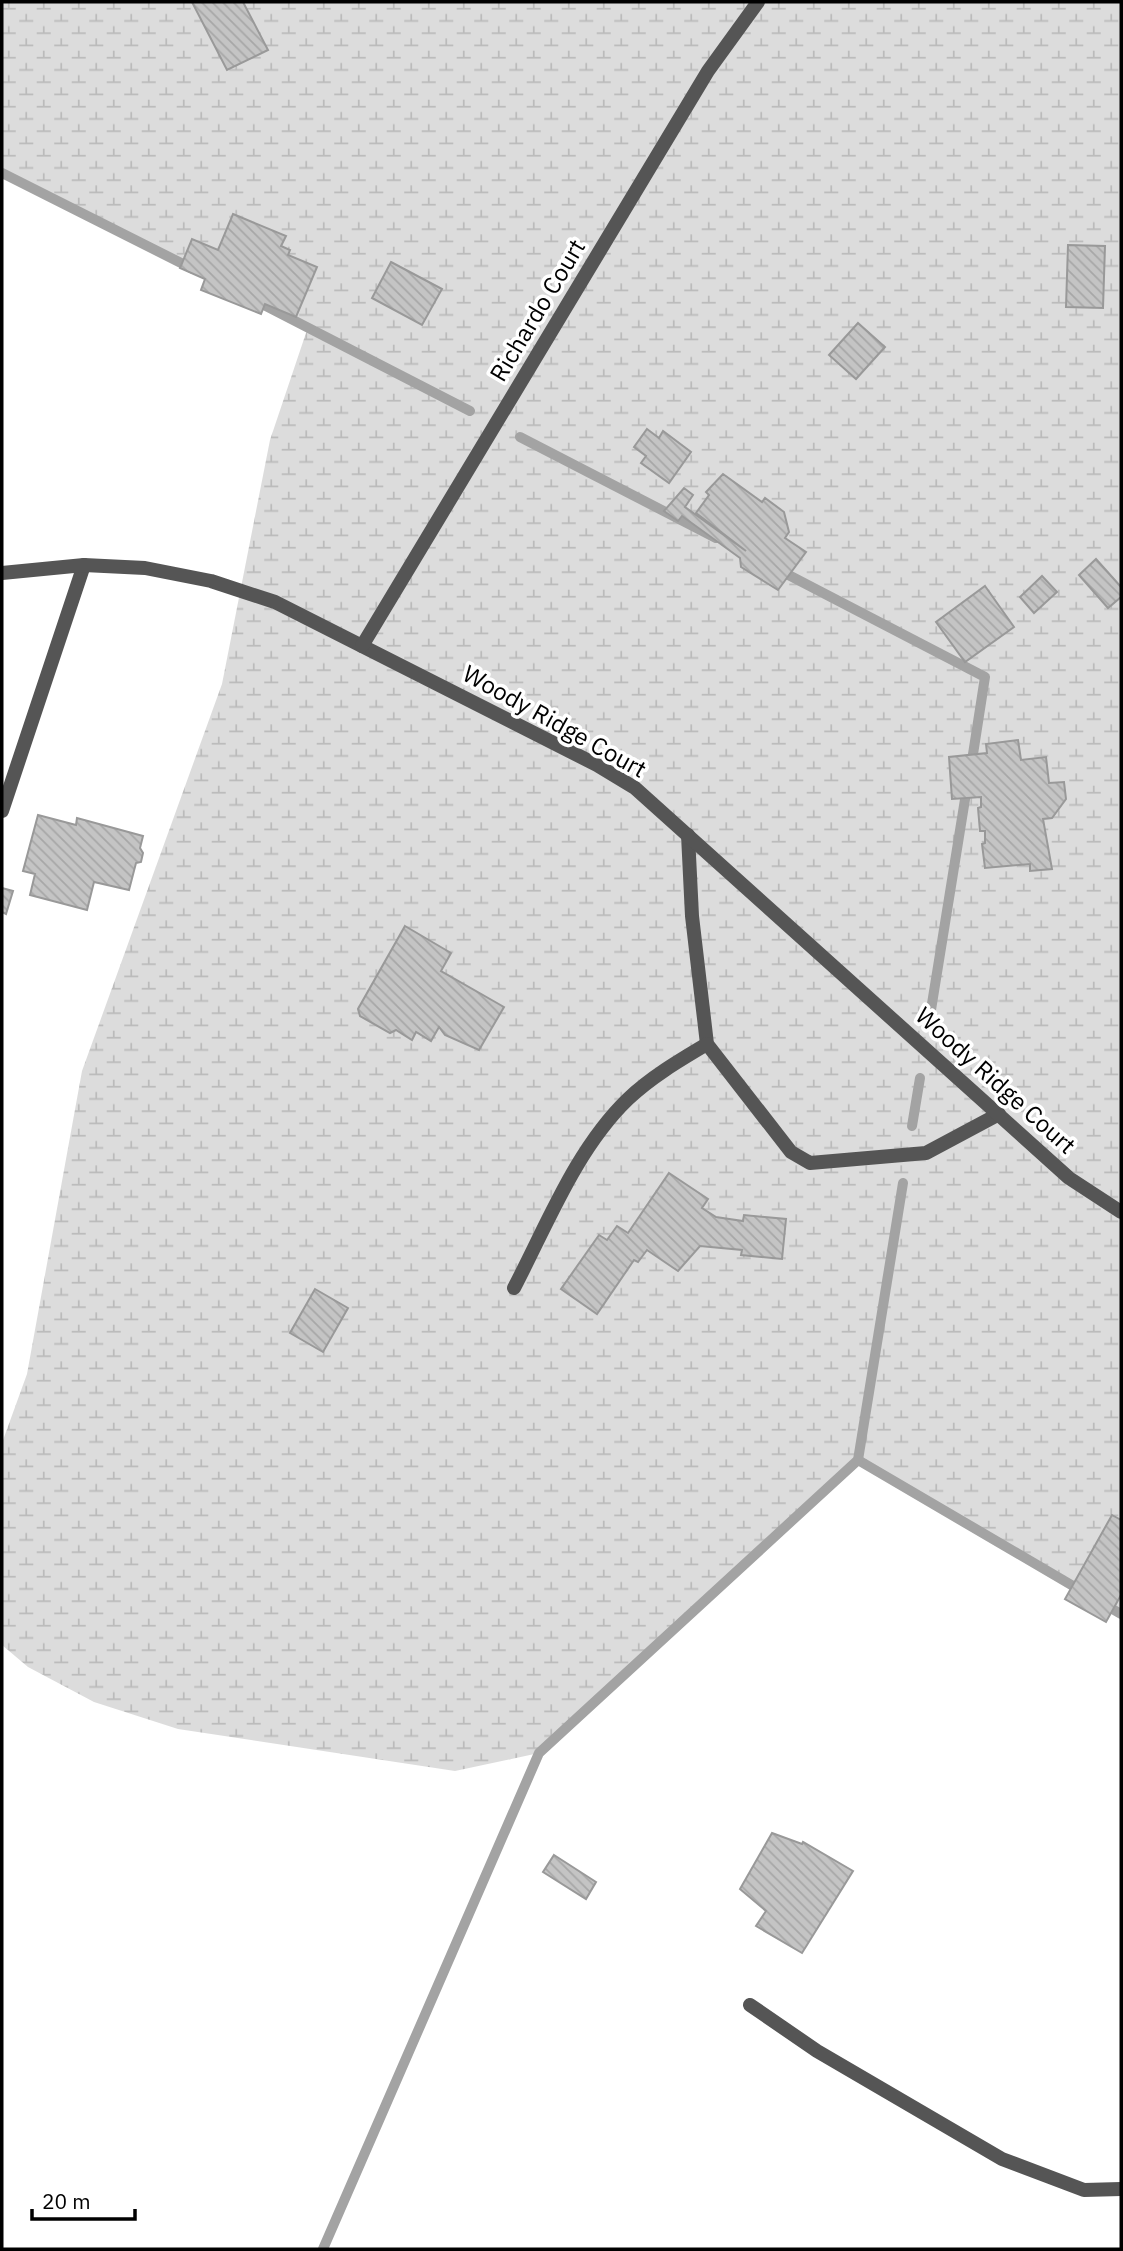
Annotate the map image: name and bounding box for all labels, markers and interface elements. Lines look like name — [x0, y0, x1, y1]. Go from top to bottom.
street label: Richardo Court — [482, 233, 592, 387]
street label: Woody Ridge Court — [457, 657, 653, 785]
street label: Woody Ridge Court — [909, 999, 1083, 1161]
scale bar — [32, 2178, 135, 2222]
text: 20 m — [42, 2187, 91, 2215]

